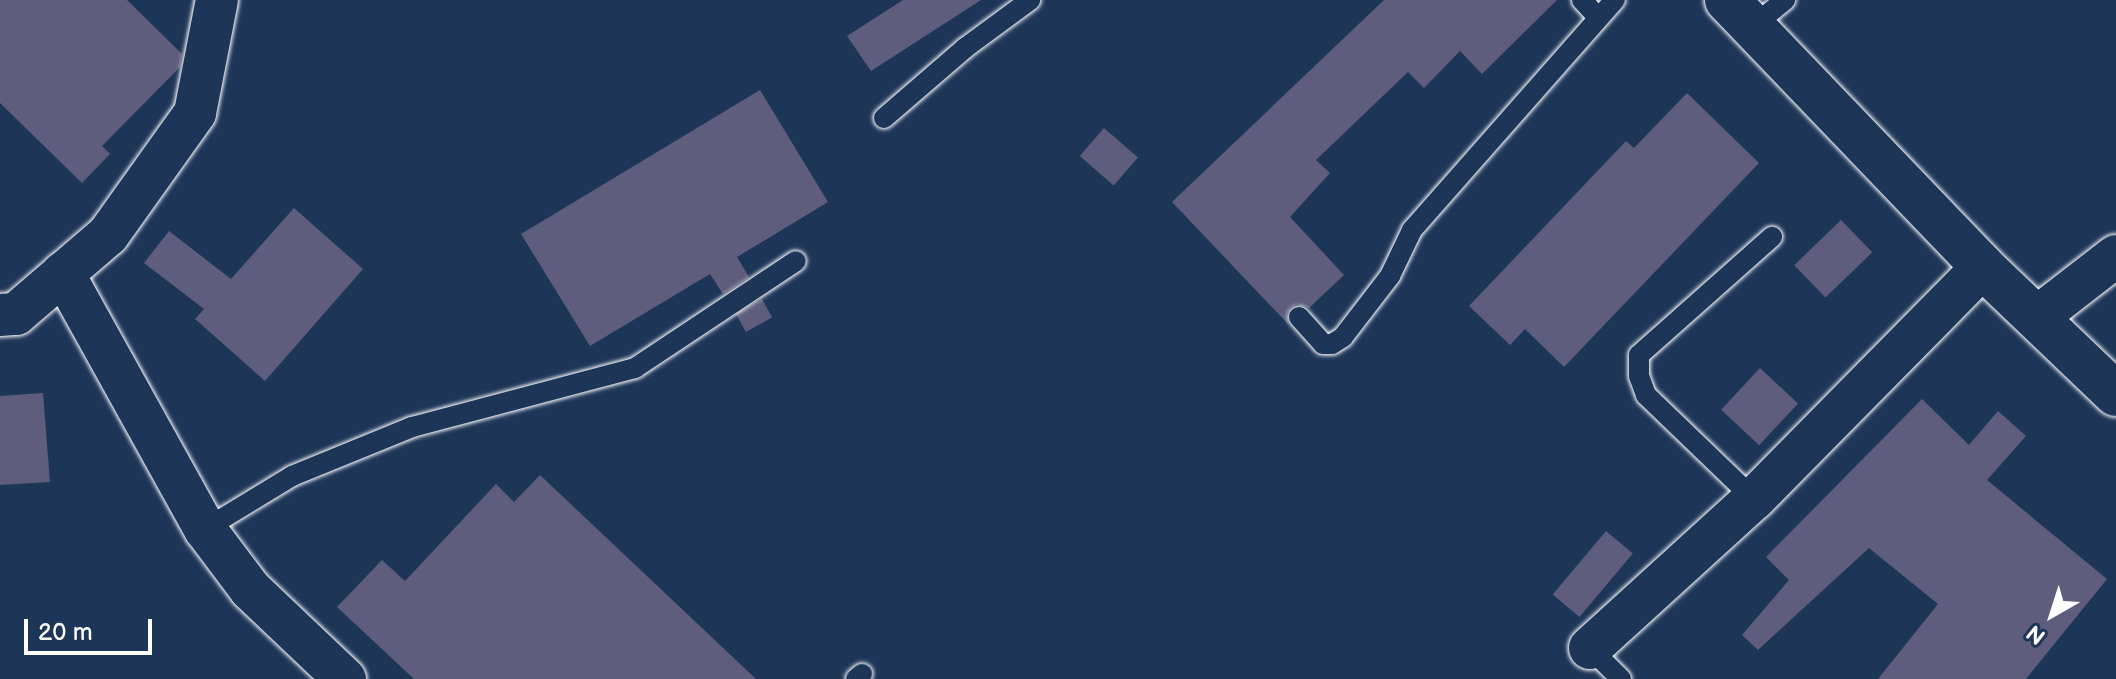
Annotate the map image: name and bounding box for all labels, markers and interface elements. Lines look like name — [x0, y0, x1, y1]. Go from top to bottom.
north arrow — [2012, 575, 2092, 655]
scale bar — [28, 603, 156, 653]
text: 20 m — [38, 618, 93, 647]
text: N — [2022, 618, 2052, 650]

